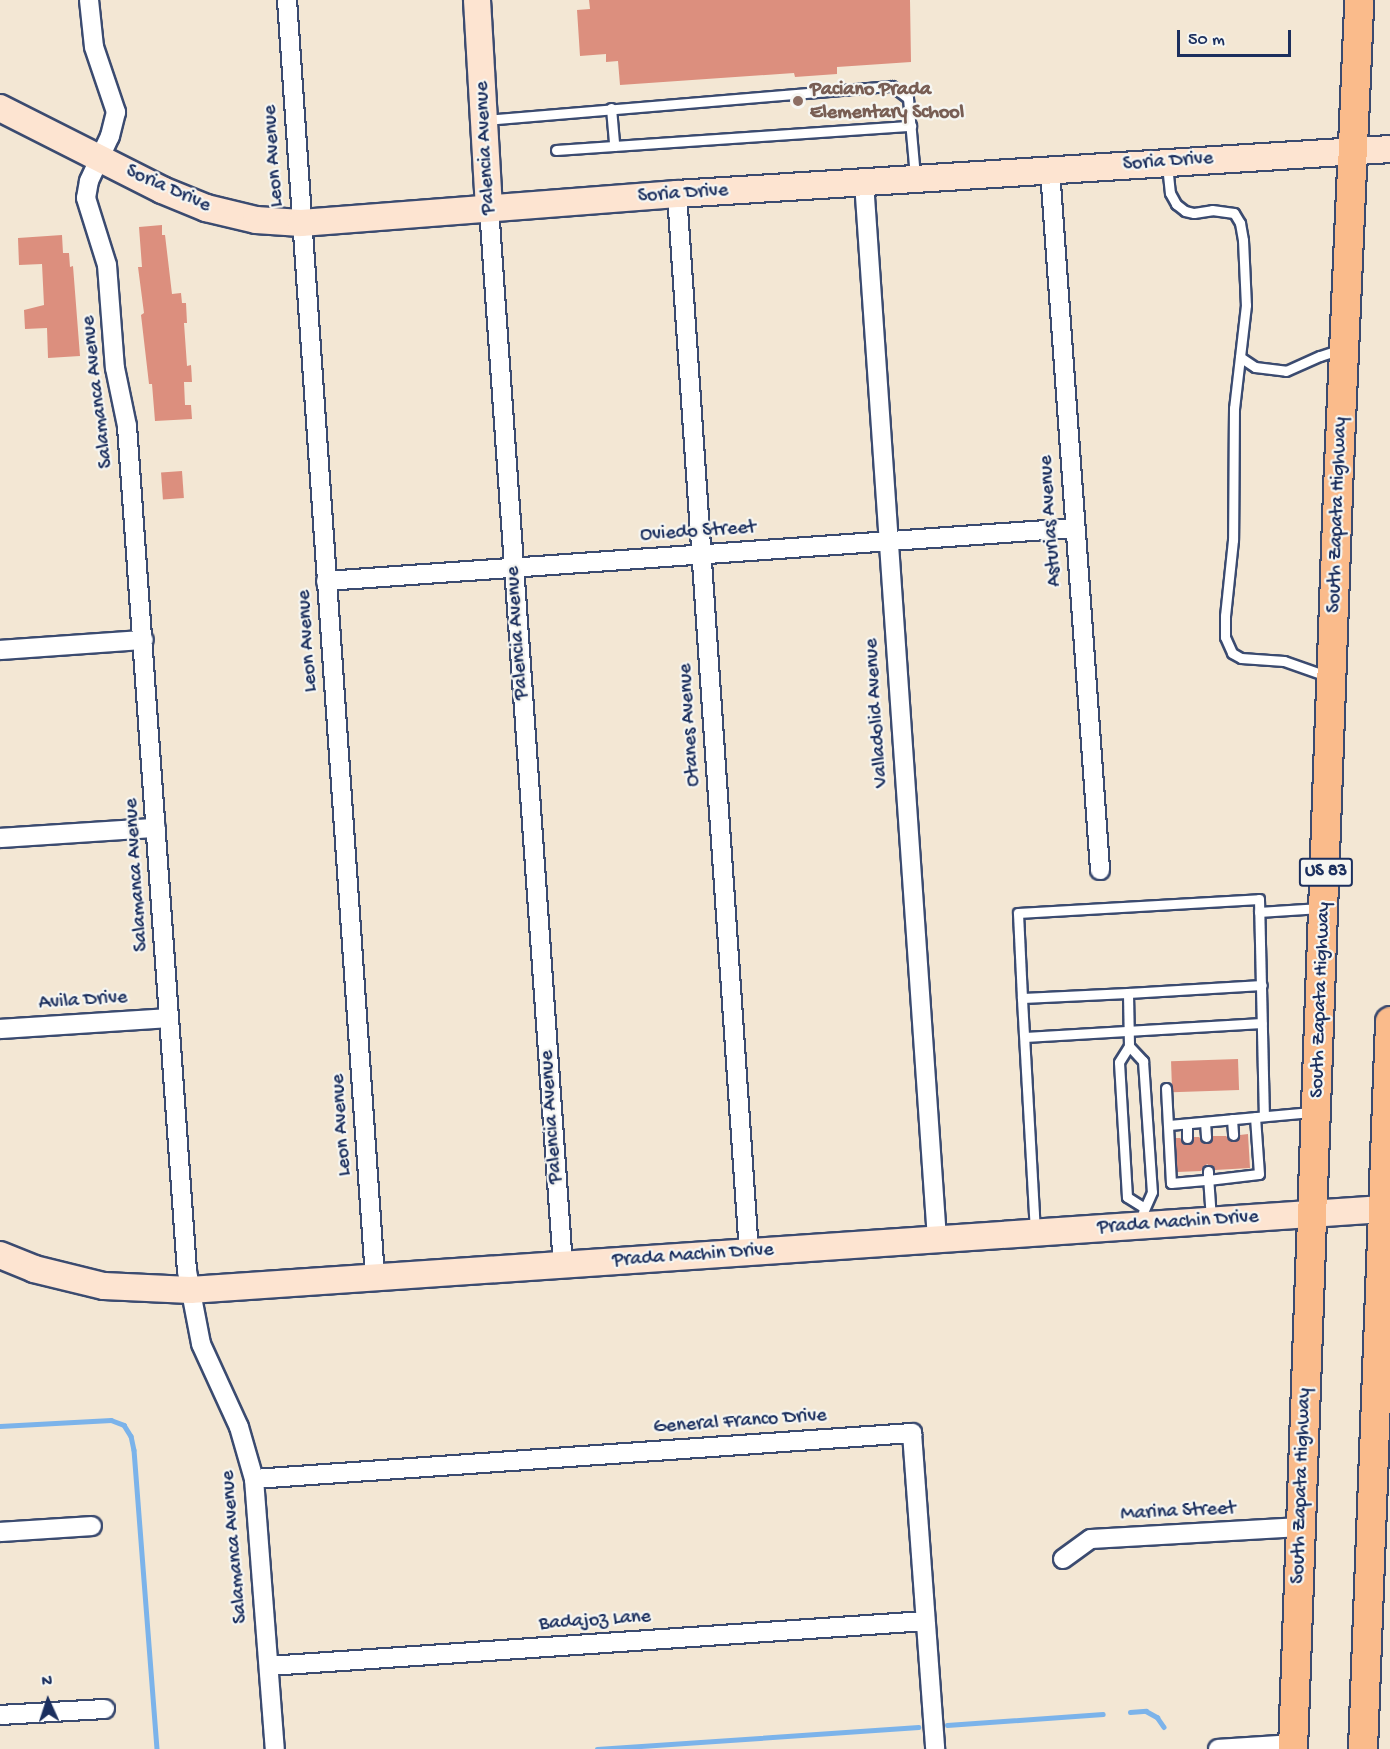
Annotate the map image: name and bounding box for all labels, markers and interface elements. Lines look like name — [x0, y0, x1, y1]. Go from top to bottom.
scale bar — [1180, 18, 1294, 56]
text: 50 m — [1188, 30, 1225, 51]
place label: Paciano Prada Elementary School — [810, 78, 964, 125]
street label: Palencia Avenue — [471, 81, 501, 215]
marker: Paciano Prada Elementary School — [791, 94, 805, 108]
street label: Leon Avenue — [258, 104, 290, 208]
street label: Soria Drive — [1122, 147, 1214, 177]
street label: Soria Drive — [122, 160, 214, 218]
street label: Soria Drive — [637, 179, 729, 209]
street label: Salamanca Avenue — [77, 314, 119, 470]
street label: South Zapata Highway — [1323, 417, 1353, 613]
street label: Asturias Avenue — [1034, 455, 1068, 587]
street label: Oviedo Street — [639, 516, 757, 548]
street label: Palencia Avenue — [501, 566, 535, 700]
street label: Leon Avenue — [292, 589, 324, 693]
street label: Valladolid Avenue — [860, 638, 894, 788]
street label: Otanes Avenue — [674, 663, 706, 787]
street label: Salamanca Avenue — [120, 798, 154, 952]
road number: US 83 — [1298, 857, 1354, 887]
street label: South Zapata Highway — [1306, 902, 1336, 1098]
street label: Avila Drive — [38, 986, 128, 1016]
street label: Palencia Avenue — [535, 1050, 569, 1184]
street label: Leon Avenue — [326, 1073, 358, 1177]
street label: Prada Machin Drive — [1097, 1205, 1259, 1241]
street label: Prada Machin Drive — [612, 1238, 774, 1274]
street label: South Zapata Highway — [1287, 1388, 1317, 1584]
street label: General Franco Drive — [653, 1404, 827, 1440]
street label: Salamanca Avenue — [216, 1470, 254, 1624]
street label: Marina Street — [1120, 1497, 1236, 1527]
street label: Badajoz Lane — [538, 1605, 652, 1637]
north arrow — [18, 1671, 78, 1731]
text: N — [41, 1673, 53, 1692]

